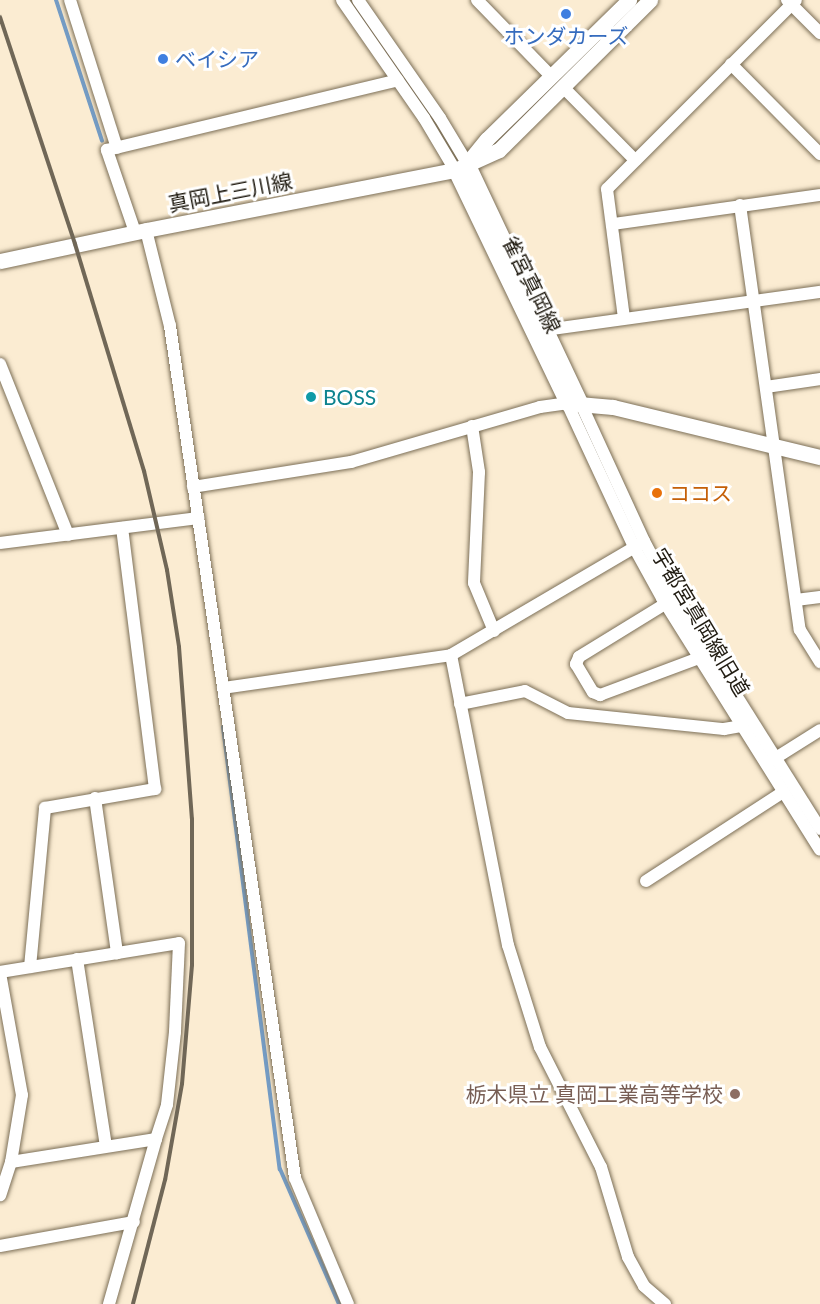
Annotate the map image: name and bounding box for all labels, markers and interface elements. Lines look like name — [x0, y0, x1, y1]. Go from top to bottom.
marker: ホンダカーズ — [559, 7, 573, 21]
place label: ホンダカーズ — [503, 23, 629, 49]
place label: ベイシア — [175, 46, 259, 72]
marker: ベイシア — [156, 52, 170, 66]
street label: 真岡上三川線 — [166, 168, 294, 216]
street label: 雀宮真岡線 — [498, 231, 566, 337]
place label: BOSS — [323, 384, 376, 410]
marker: BOSS — [304, 390, 318, 404]
place label: ココス — [669, 480, 732, 506]
marker: ココス — [650, 486, 664, 500]
street label: 宇都宮真岡線旧道 — [647, 544, 755, 700]
place label: 栃木県立 真岡工業高等学校 — [466, 1081, 723, 1107]
marker: 栃木県立 真岡工業高等学校 — [728, 1087, 742, 1101]

